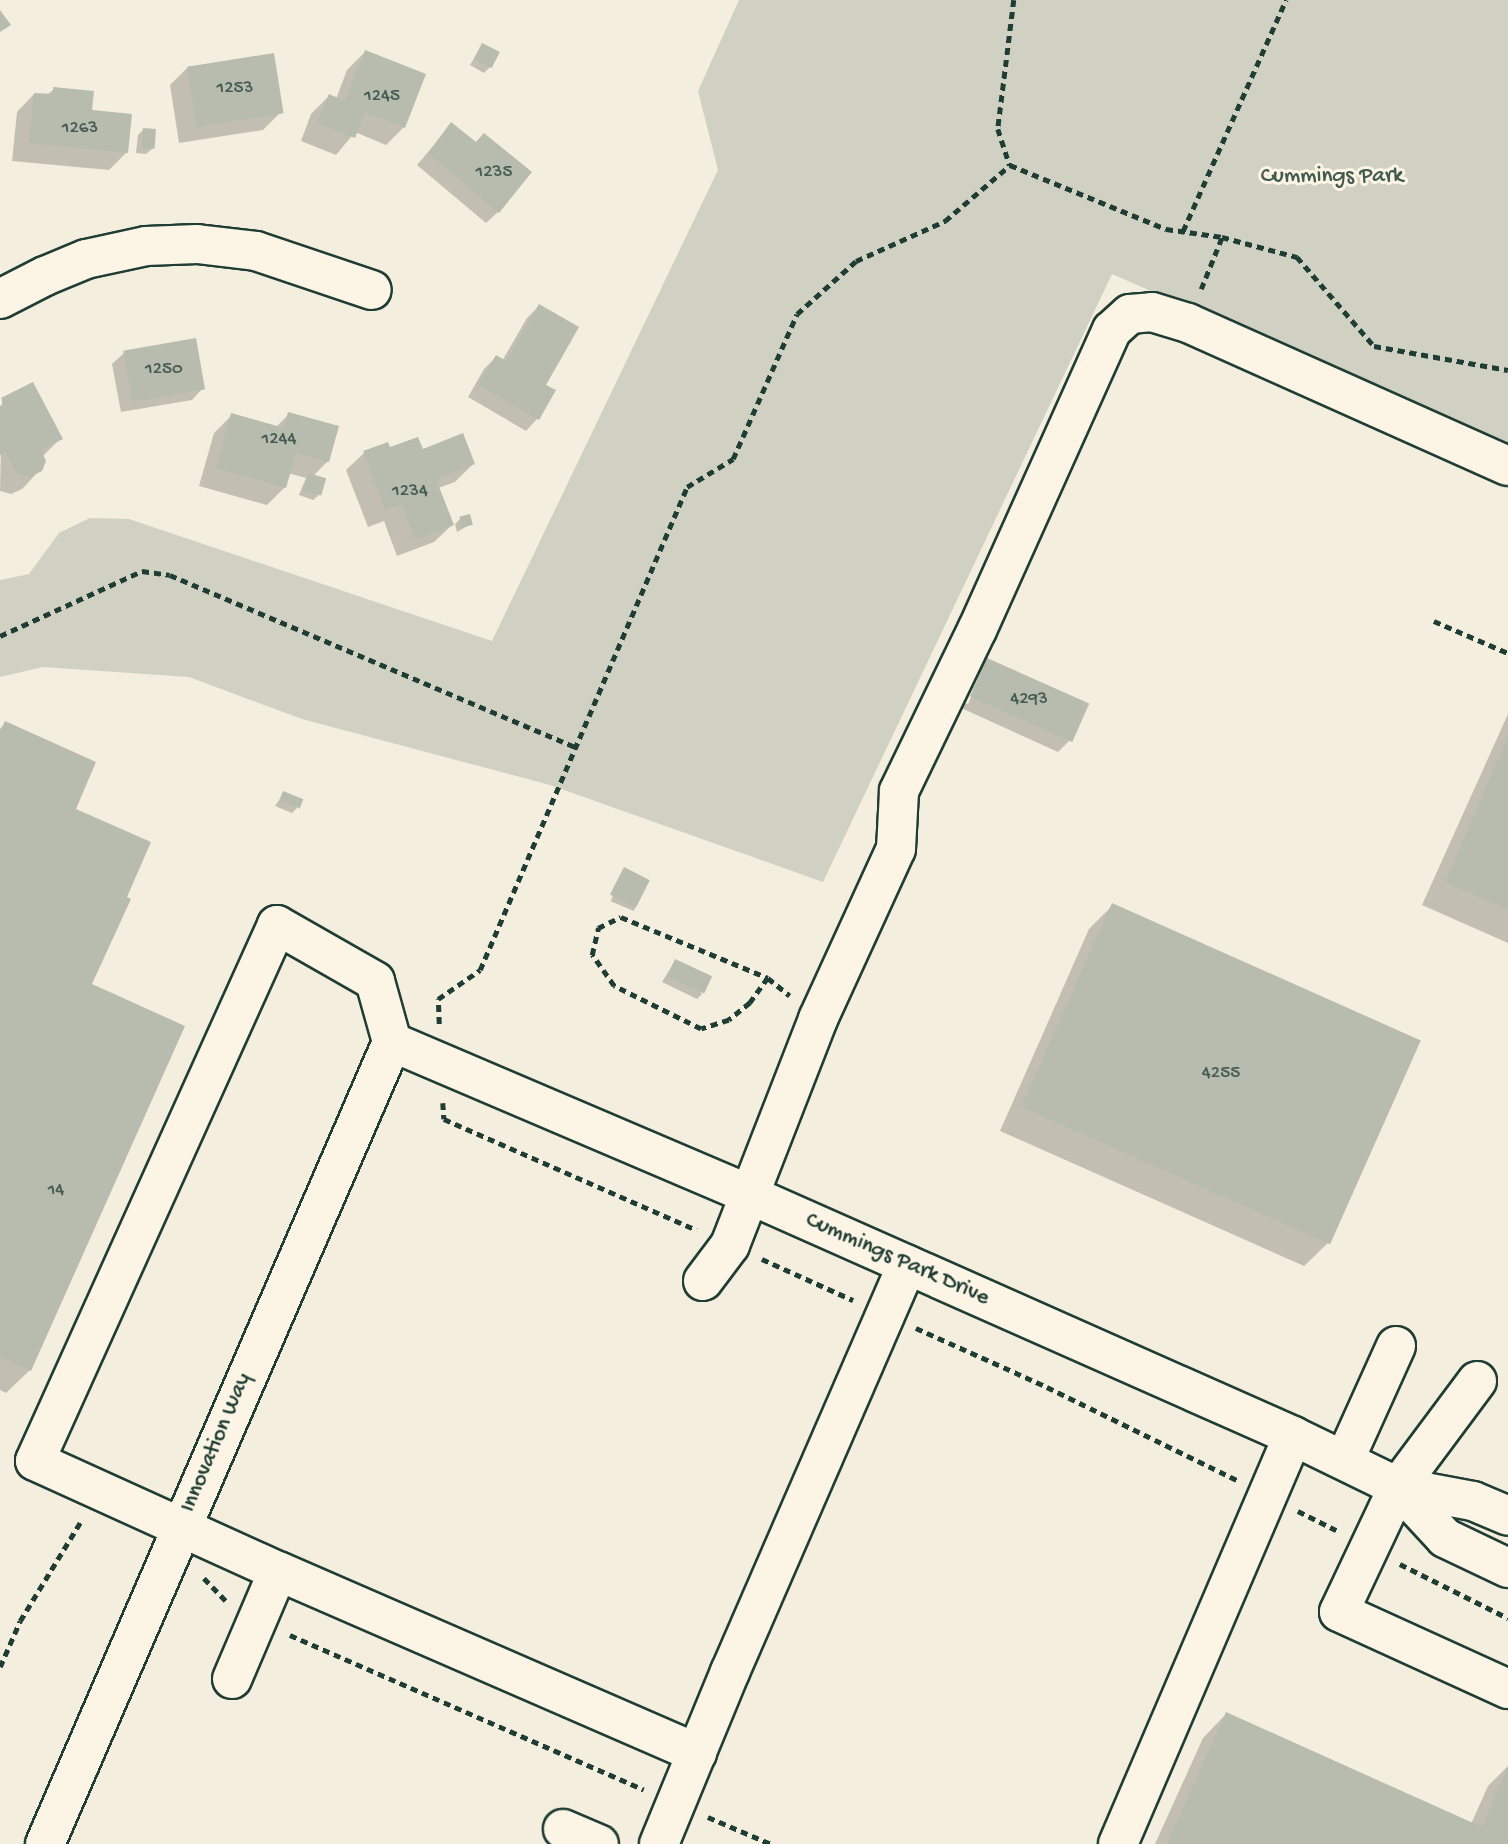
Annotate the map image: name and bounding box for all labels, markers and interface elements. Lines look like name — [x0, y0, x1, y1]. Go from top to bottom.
house number: 1253 — [217, 78, 253, 100]
house number: 1245 — [364, 86, 400, 108]
house number: 1263 — [62, 118, 98, 140]
house number: 1235 — [476, 162, 512, 184]
park label: Cummings Park — [1261, 163, 1403, 191]
house number: 1250 — [145, 359, 183, 381]
house number: 1244 — [262, 429, 296, 451]
house number: 1234 — [392, 481, 428, 503]
house number: 4293 — [1010, 689, 1048, 711]
house number: 4255 — [1202, 1063, 1240, 1085]
house number: 14 — [48, 1180, 64, 1202]
street label: Cummings Park Drive — [801, 1207, 993, 1313]
street label: Innovation Way — [175, 1369, 259, 1517]

